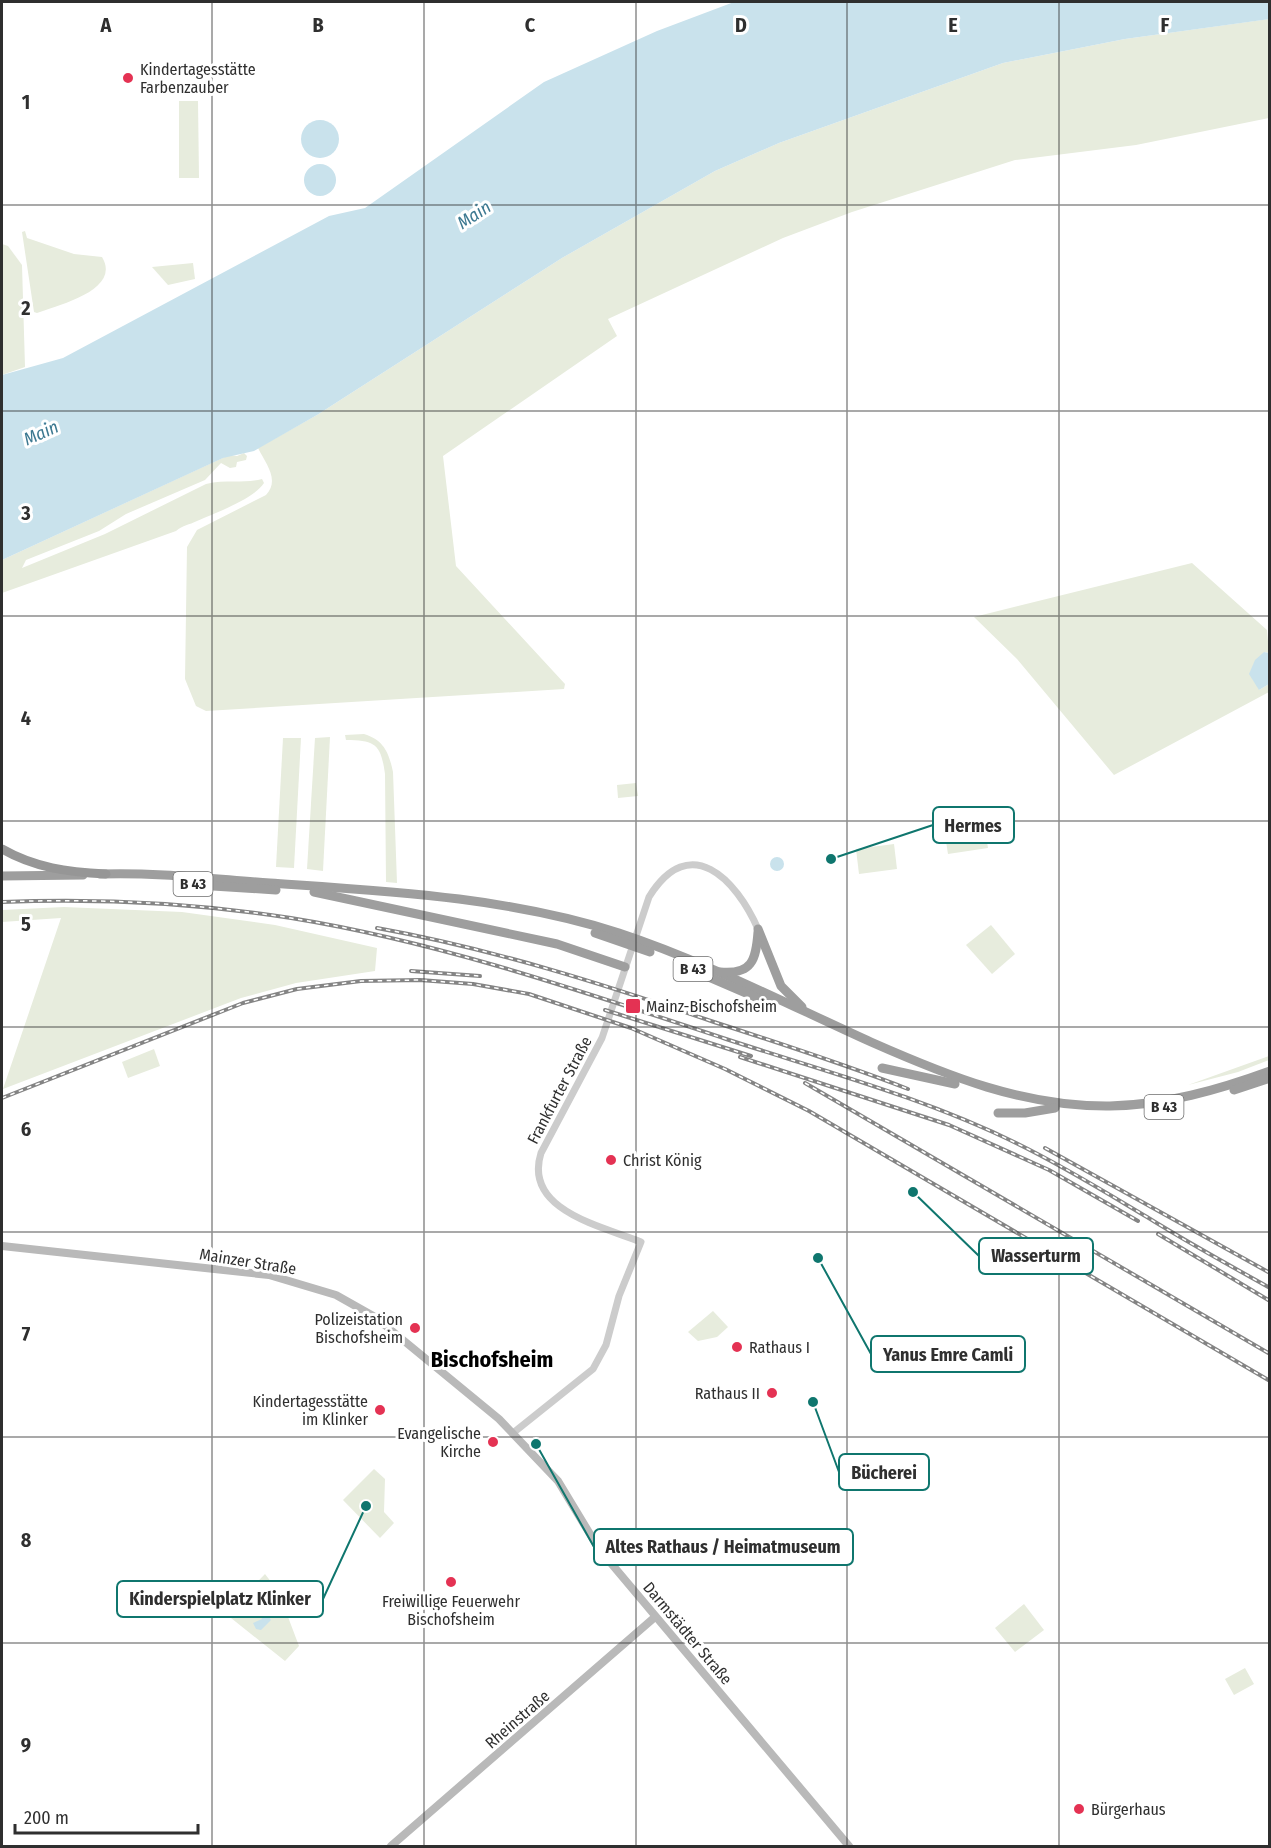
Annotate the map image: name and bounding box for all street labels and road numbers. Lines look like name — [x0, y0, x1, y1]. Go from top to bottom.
road number: B 43 — [174, 872, 212, 896]
road number: B 43 — [674, 957, 712, 981]
street label: Frankfurter Straße — [523, 1033, 596, 1147]
road number: B 43 — [1144, 1095, 1184, 1119]
street label: Mainzer Straße — [198, 1244, 298, 1279]
street label: Darmstädter Straße — [639, 1578, 736, 1689]
street label: Rheinstraße — [481, 1686, 553, 1752]

